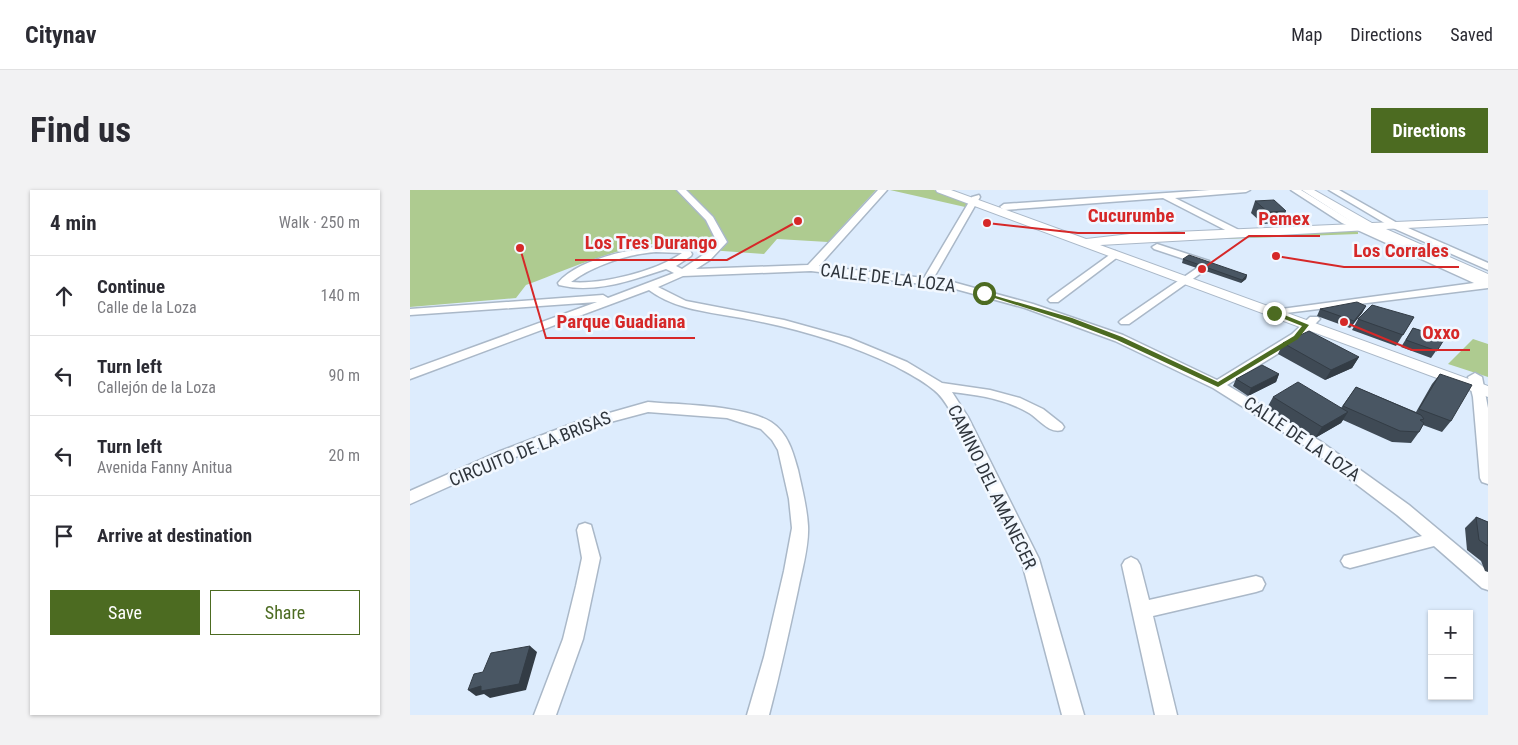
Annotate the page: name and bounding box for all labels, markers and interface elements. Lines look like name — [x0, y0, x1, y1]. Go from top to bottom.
text: Citynav — [25, 21, 96, 49]
text: Map — [1291, 24, 1322, 45]
text: Directions — [1350, 24, 1422, 45]
text: Saved — [1450, 24, 1493, 45]
button: Directions — [1371, 108, 1488, 153]
text: Find us — [30, 110, 131, 151]
callout: Cucurumbe — [1078, 199, 1185, 233]
callout: Pemex — [1249, 202, 1320, 236]
text: Cucurumbe — [1088, 204, 1174, 227]
text: Pemex — [1258, 207, 1310, 230]
text: 4 min — [50, 211, 97, 235]
text: Walk · 250 m — [279, 213, 360, 232]
callout: Los Tres Durango — [575, 226, 727, 260]
text: Los Tres Durango — [585, 231, 717, 254]
callout: Los Corrales — [1344, 233, 1459, 267]
text: Los Corrales — [1353, 239, 1449, 262]
street label: CALLE DE LA LOZA — [819, 259, 957, 296]
text: Continue — [97, 275, 165, 298]
icon: ahead — [50, 282, 78, 310]
route start — [973, 282, 996, 305]
text: 140 m — [321, 286, 360, 305]
text: Calle de la Loza — [97, 298, 197, 317]
route end — [1263, 302, 1286, 325]
callout: Parque Guadiana — [546, 304, 695, 338]
text: Parque Guadiana — [557, 310, 685, 333]
callout: Oxxo — [1412, 316, 1470, 350]
text: Oxxo — [1422, 321, 1460, 344]
text: Turn left — [97, 355, 162, 378]
icon: left — [50, 362, 78, 390]
text: 90 m — [328, 366, 360, 385]
text: Callejón de la Loza — [97, 378, 216, 397]
street label: CALLE DE LA LOZA — [1240, 392, 1365, 486]
street label: CAMINO DEL AMANECER — [944, 401, 1042, 573]
street label: CIRCUITO DE LA BRISAS — [446, 407, 614, 491]
text: Turn left — [97, 435, 162, 458]
icon: left — [50, 442, 78, 470]
text: 20 m — [328, 446, 360, 465]
text: Avenida Fanny Anitua — [97, 458, 232, 477]
icon: arrive — [50, 522, 78, 550]
text: Arrive at destination — [97, 524, 252, 547]
button: Save — [50, 590, 200, 635]
button: Share — [210, 590, 360, 635]
map controls — [1428, 610, 1473, 700]
button: + — [1428, 610, 1473, 655]
button: − — [1428, 655, 1473, 700]

